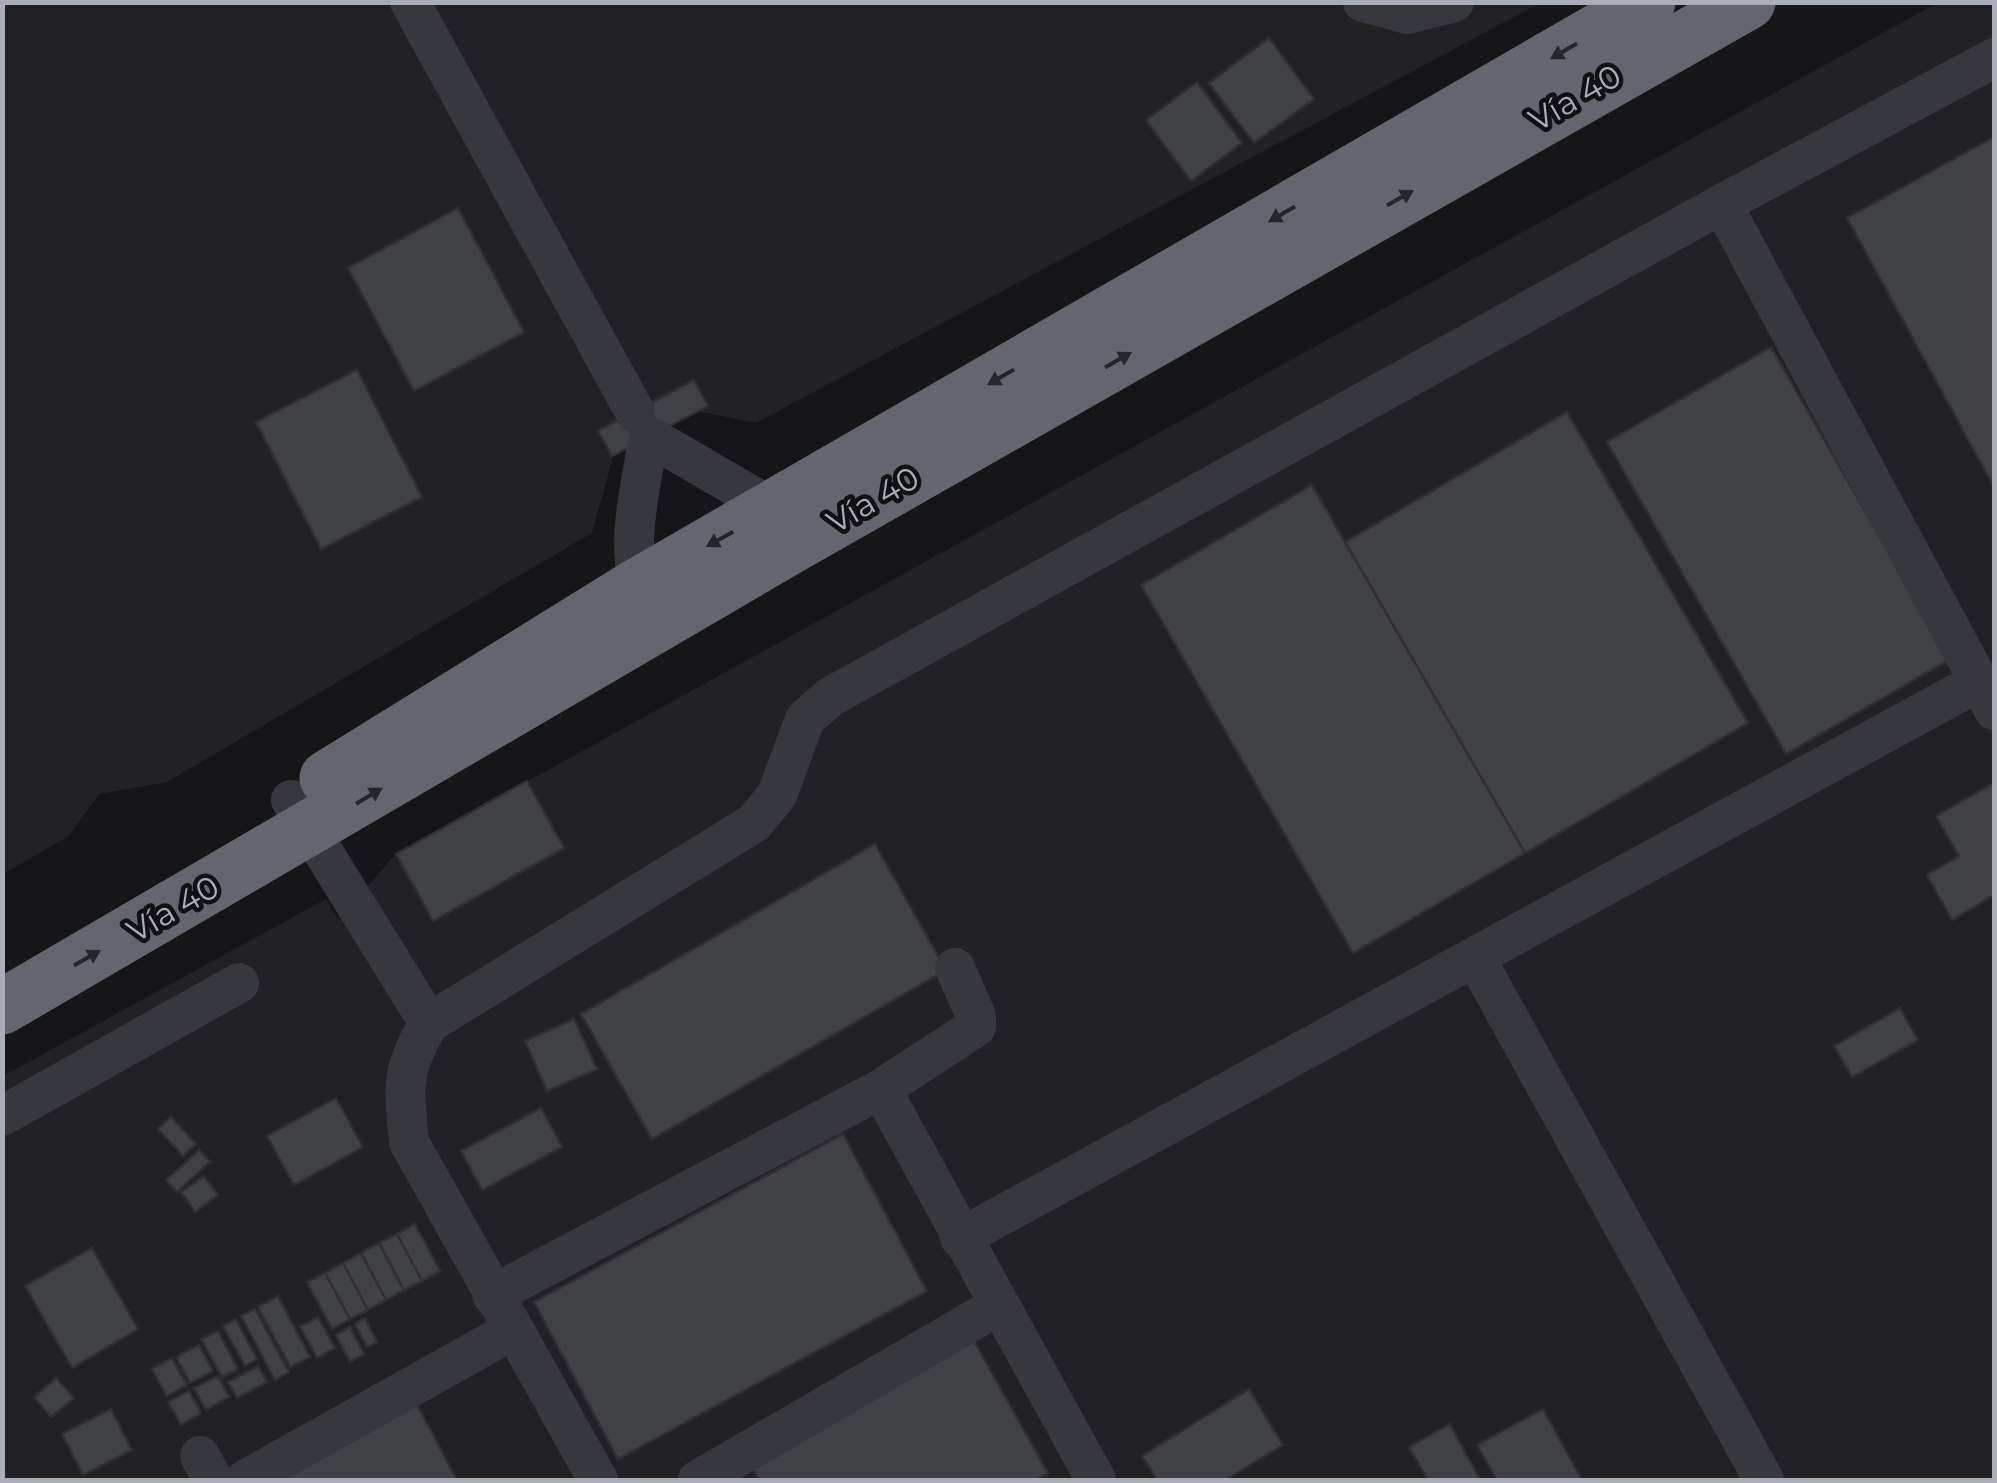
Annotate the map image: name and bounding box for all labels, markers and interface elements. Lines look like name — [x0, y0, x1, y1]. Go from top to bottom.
one-way arrow — [1549, 43, 1578, 60]
street label: Vía 40 — [1522, 56, 1628, 139]
one-way arrow — [1386, 190, 1414, 207]
one-way arrow — [1268, 206, 1297, 223]
one-way arrow — [1104, 351, 1132, 369]
one-way arrow — [987, 368, 1015, 385]
street label: Vía 40 — [820, 458, 926, 541]
one-way arrow — [705, 531, 734, 548]
one-way arrow — [355, 788, 383, 805]
street label: Vía 40 — [120, 867, 226, 950]
one-way arrow — [73, 950, 101, 967]

